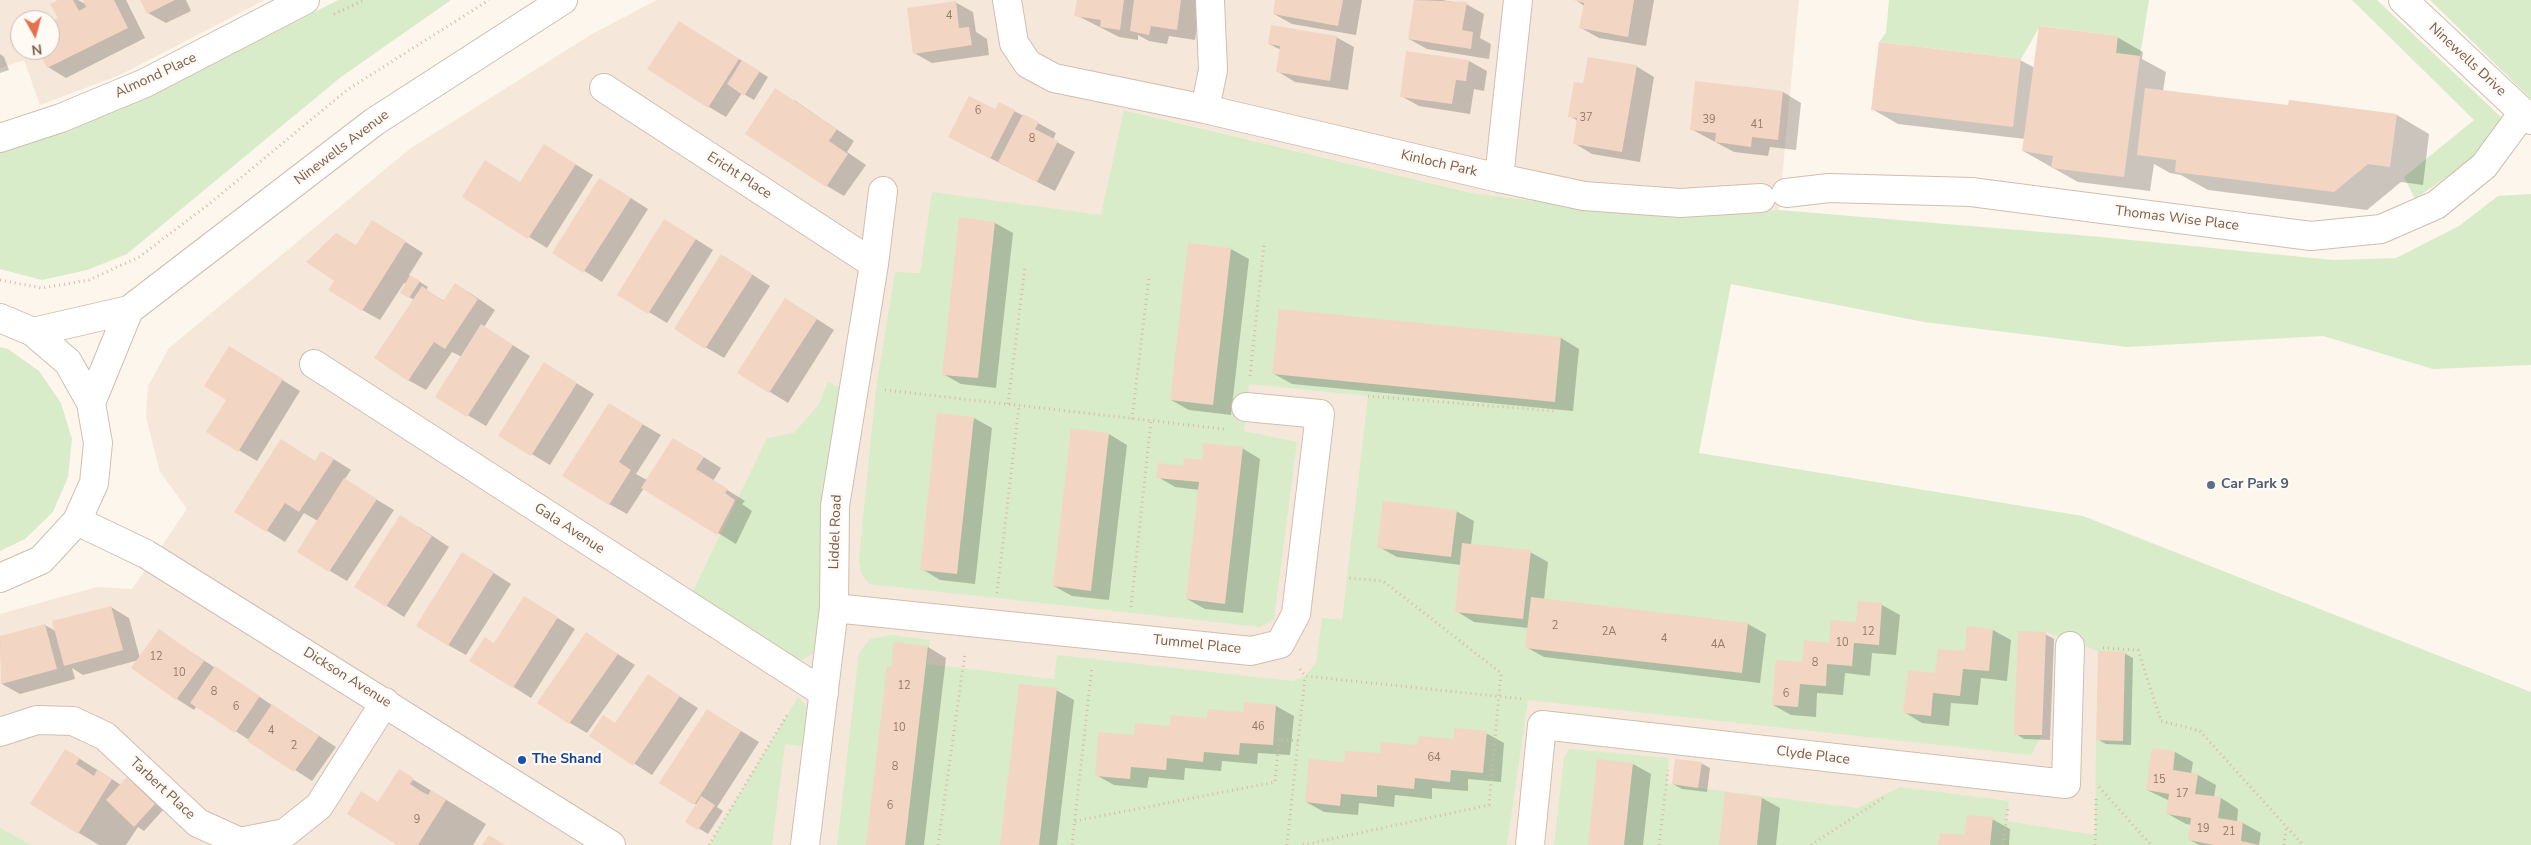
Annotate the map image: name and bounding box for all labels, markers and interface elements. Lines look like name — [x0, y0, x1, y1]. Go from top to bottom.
house number: 4 — [946, 9, 952, 23]
north arrow — [10, 10, 60, 60]
street label: Ninewells Drive — [2425, 20, 2509, 100]
text: N — [30, 39, 43, 59]
street label: Almond Place — [113, 50, 199, 102]
house number: 6 — [975, 104, 981, 118]
street label: Ninewells Avenue — [291, 107, 393, 189]
house number: 37 — [1579, 111, 1593, 125]
house number: 39 — [1702, 113, 1716, 127]
house number: 41 — [1750, 118, 1764, 132]
house number: 8 — [1029, 132, 1035, 146]
street label: Kinloch Park — [1399, 147, 1479, 181]
street label: Ericht Place — [704, 149, 774, 203]
street label: Thomas Wise Place — [2114, 203, 2240, 235]
place label: Car Park 9 — [2221, 477, 2289, 493]
marker: Car Park 9 — [2205, 479, 2217, 491]
street label: Liddel Road — [826, 494, 846, 570]
street label: Gala Avenue — [531, 500, 607, 558]
house number: 2 — [1552, 619, 1558, 633]
house number: 2A — [1602, 625, 1616, 639]
house number: 12 — [1861, 625, 1875, 639]
street label: Tummel Place — [1152, 632, 1242, 658]
house number: 4 — [1661, 632, 1667, 646]
house number: 10 — [1835, 636, 1849, 650]
house number: 4A — [1711, 638, 1725, 652]
street label: Dickson Avenue — [300, 644, 394, 712]
house number: 12 — [149, 650, 163, 664]
house number: 8 — [1812, 656, 1818, 670]
house number: 10 — [172, 666, 186, 680]
house number: 12 — [897, 679, 911, 693]
house number: 8 — [211, 685, 217, 699]
house number: 6 — [1783, 687, 1789, 701]
house number: 6 — [233, 700, 239, 714]
house number: 46 — [1251, 720, 1265, 734]
house number: 10 — [892, 721, 906, 735]
house number: 4 — [268, 724, 274, 738]
house number: 2 — [291, 739, 297, 753]
street label: Clyde Place — [1775, 743, 1851, 769]
house number: 64 — [1427, 751, 1441, 765]
place label: The Shand — [532, 752, 602, 768]
street label: Tarbert Place — [126, 754, 198, 824]
marker: The Shand — [516, 754, 528, 766]
house number: 8 — [892, 760, 898, 774]
house number: 15 — [2152, 773, 2166, 787]
house number: 17 — [2175, 787, 2189, 801]
house number: 6 — [887, 799, 893, 813]
house number: 9 — [414, 813, 420, 827]
house number: 19 — [2196, 822, 2210, 836]
house number: 21 — [2222, 825, 2236, 839]

